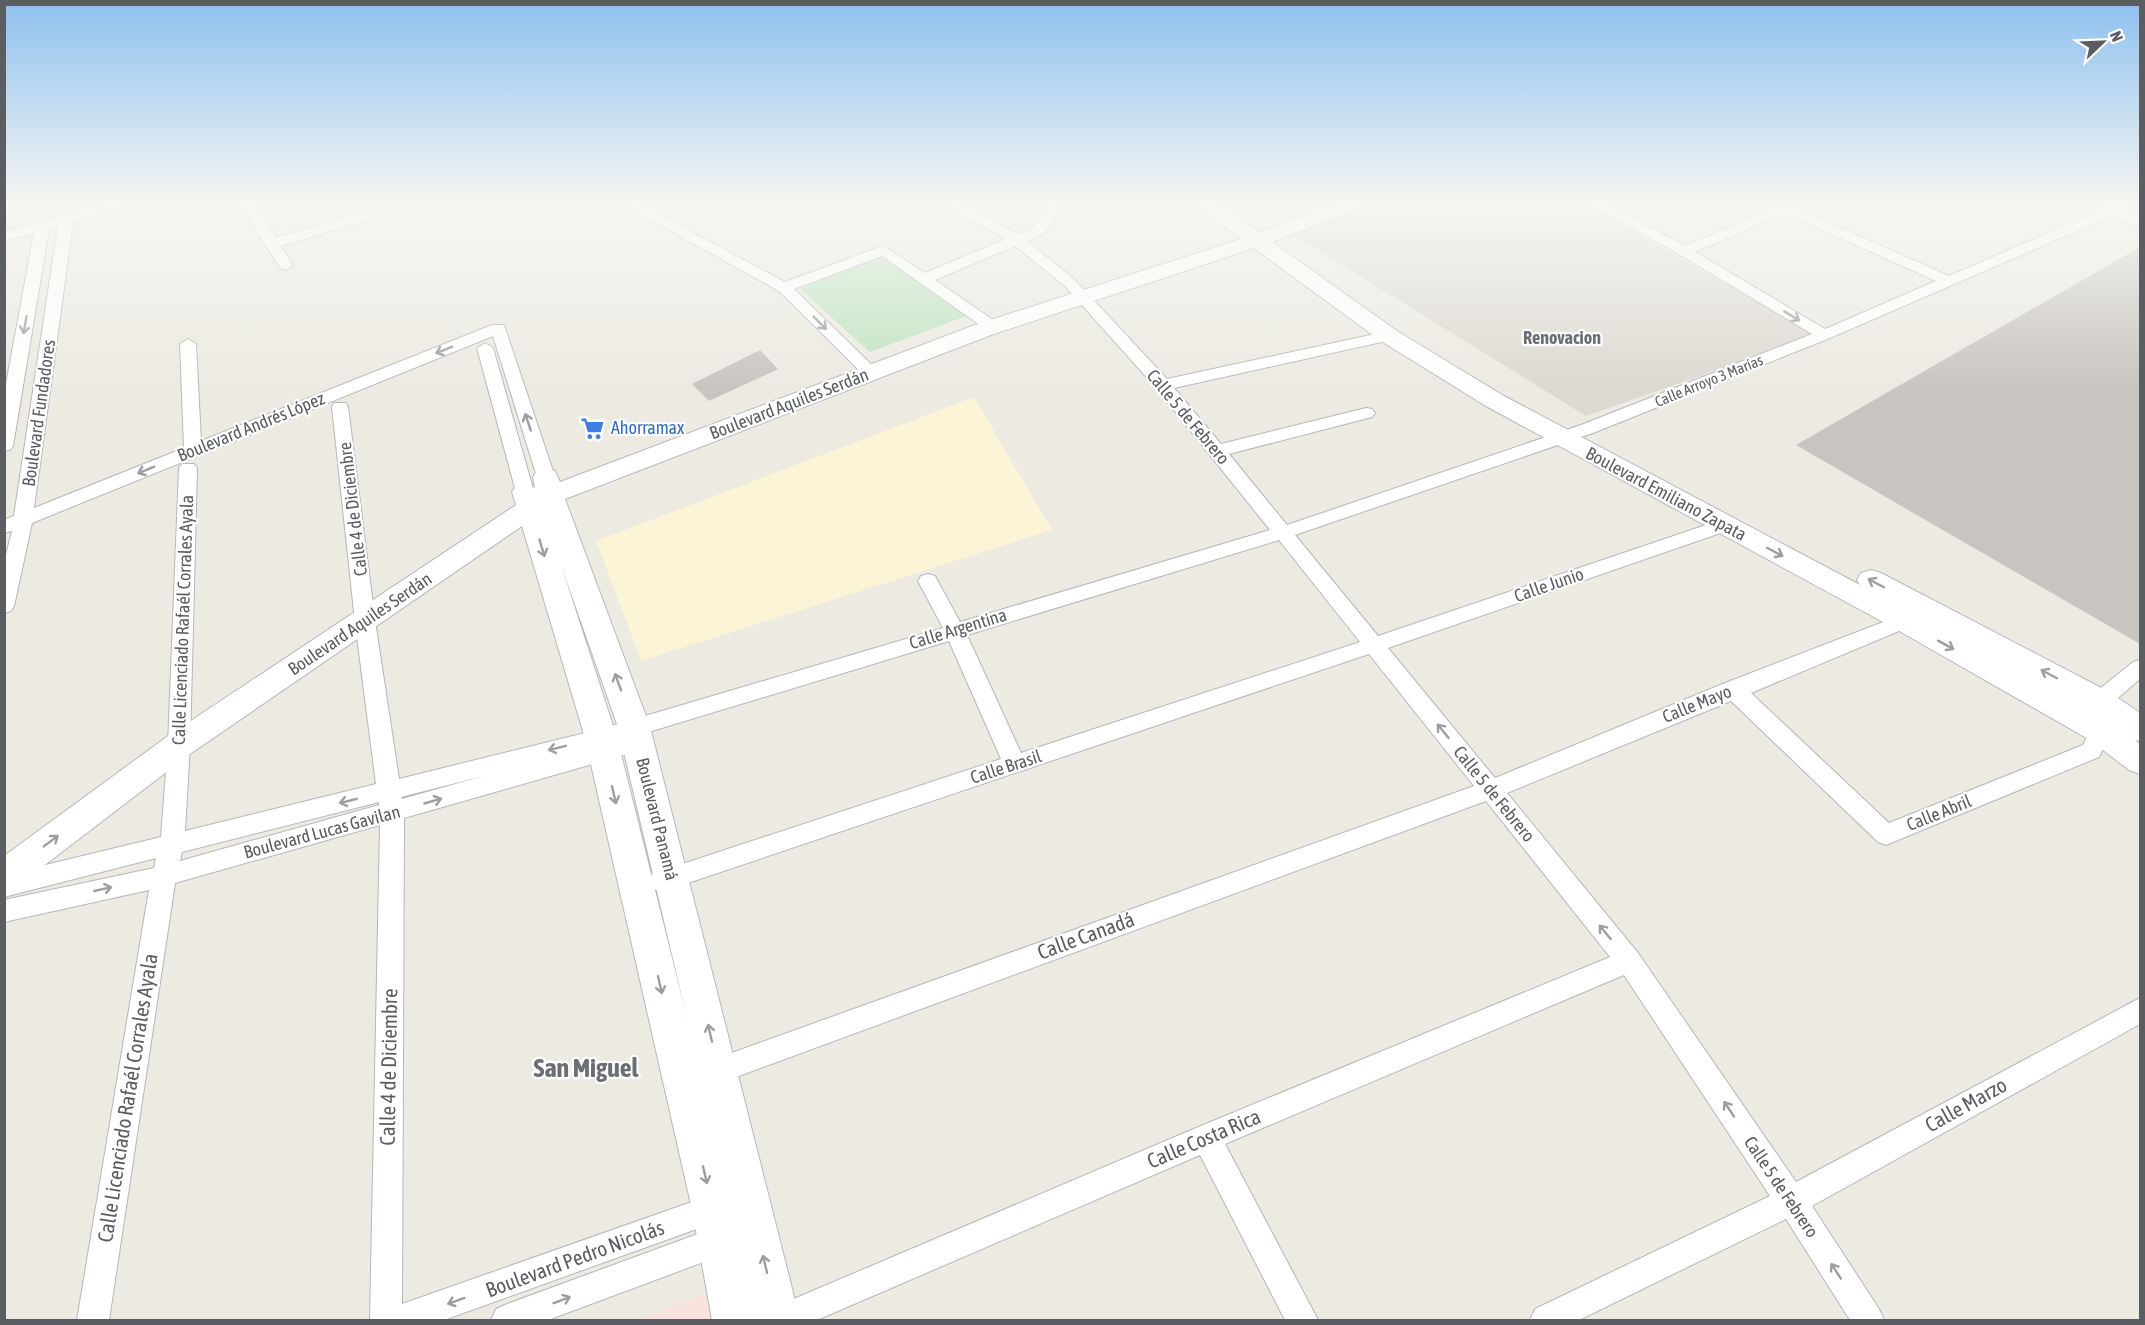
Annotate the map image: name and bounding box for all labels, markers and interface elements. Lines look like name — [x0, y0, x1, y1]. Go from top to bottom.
north arrow — [2073, 12, 2133, 72]
text: N — [2107, 28, 2127, 44]
one-way arrow — [1783, 310, 1800, 322]
one-way arrow — [20, 315, 31, 334]
one-way arrow — [812, 316, 827, 330]
district label: Renovacion — [1523, 327, 1601, 348]
street label: Boulevard Fundadores — [18, 338, 59, 488]
one-way arrow — [435, 345, 454, 356]
street label: Calle Arroyo 3 Marías — [1652, 351, 1765, 410]
street label: Boulevard Aquiles Serdán — [706, 364, 871, 444]
street label: Calle 5 de Febrero — [1143, 365, 1234, 468]
street label: Boulevard Andrés López — [174, 387, 328, 466]
one-way arrow — [522, 413, 533, 432]
supermarket icon: Ahorramax — [580, 415, 606, 441]
place label: Ahorramax — [611, 417, 684, 438]
street label: Calle 4 de Diciembre — [334, 441, 371, 577]
street label: Boulevard Emiliano Zapata — [1582, 442, 1750, 545]
one-way arrow — [137, 465, 156, 476]
street label: Calle Licenciado Rafaél Corrales Ayala — [168, 495, 197, 745]
one-way arrow — [537, 538, 548, 557]
one-way arrow — [1765, 546, 1783, 558]
street label: Calle Junio — [1511, 563, 1586, 606]
street label: Boulevard Aquiles Serdán — [284, 568, 435, 679]
one-way arrow — [1868, 577, 1886, 588]
street label: Calle Argentina — [907, 604, 1009, 653]
one-way arrow — [1937, 639, 1954, 651]
one-way arrow — [2040, 668, 2058, 679]
one-way arrow — [611, 673, 622, 692]
street label: Calle Mayo — [1659, 680, 1734, 727]
one-way arrow — [1437, 723, 1450, 739]
street label: Calle 5 de Febrero — [1449, 741, 1539, 846]
one-way arrow — [548, 743, 567, 755]
street label: Calle Brasil — [968, 745, 1044, 788]
street label: Boulevard Panamá — [632, 755, 683, 882]
one-way arrow — [609, 785, 621, 804]
street label: Calle Abril — [1903, 790, 1974, 835]
one-way arrow — [338, 795, 357, 807]
one-way arrow — [423, 795, 442, 806]
street label: Boulevard Lucas Gavilan — [241, 801, 402, 862]
one-way arrow — [43, 835, 59, 847]
one-way arrow — [93, 883, 112, 895]
street label: Calle Canadá — [1034, 906, 1137, 964]
one-way arrow — [1599, 924, 1612, 940]
street label: Calle Licenciado Rafaél Corrales Ayala — [92, 952, 162, 1244]
one-way arrow — [654, 975, 666, 994]
street label: Calle 4 de Diciembre — [375, 988, 401, 1146]
one-way arrow — [703, 1024, 715, 1043]
district label: San Miguel — [533, 1053, 640, 1083]
street label: Calle Marzo — [1920, 1072, 2011, 1136]
one-way arrow — [1723, 1101, 1735, 1118]
street label: Calle Costa Rica — [1143, 1103, 1264, 1173]
street label: Calle 5 de Febrero — [1740, 1132, 1823, 1241]
one-way arrow — [699, 1165, 711, 1184]
street label: Boulevard Pedro Nicolás — [482, 1215, 667, 1301]
one-way arrow — [758, 1254, 770, 1273]
one-way arrow — [1830, 1263, 1843, 1280]
one-way arrow — [552, 1294, 570, 1305]
one-way arrow — [448, 1296, 466, 1307]

